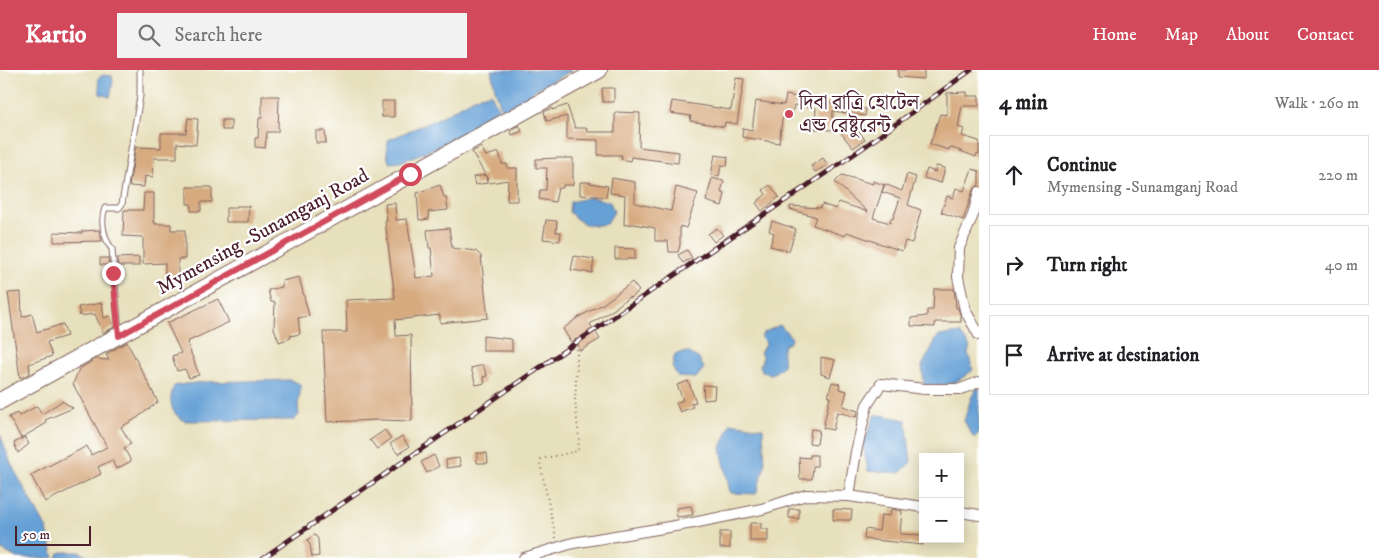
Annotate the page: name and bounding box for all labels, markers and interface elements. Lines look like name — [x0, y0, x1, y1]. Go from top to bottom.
search box — [117, 13, 467, 58]
text: Kartio — [25, 20, 87, 50]
icon: search — [135, 21, 163, 49]
text: Search here — [175, 24, 262, 47]
text: Home — [1092, 24, 1137, 46]
text: Map — [1165, 24, 1198, 46]
text: About — [1226, 24, 1269, 46]
text: Contact — [1297, 24, 1354, 46]
place label: দিবা রাত্রি হোটেল এন্ড রেষ্টুরেন্ট — [798, 90, 920, 139]
text: 4 min — [999, 90, 1048, 116]
text: Walk · 260 m — [1275, 93, 1359, 113]
marker: দিবা রাত্রি হোটেল এন্ড রেষ্টুরেন্ট — [783, 108, 795, 120]
text: Continue — [1047, 154, 1117, 177]
icon: ahead — [1000, 161, 1028, 189]
street label: Mymensing -Sunamganj Road — [153, 163, 373, 301]
route start — [399, 163, 422, 186]
text: 220 m — [1318, 165, 1358, 185]
text: Mymensing -Sunamganj Road — [1047, 177, 1238, 197]
icon: right — [1000, 251, 1028, 279]
text: Turn right — [1047, 254, 1127, 277]
text: 40 m — [1325, 255, 1358, 275]
route end — [102, 262, 125, 285]
icon: arrive — [1000, 341, 1028, 369]
text: Arrive at destination — [1047, 344, 1199, 367]
map controls — [919, 453, 964, 543]
button: + — [919, 453, 964, 498]
button: − — [919, 498, 964, 543]
scale bar — [15, 523, 91, 546]
text: 50 m — [22, 526, 50, 544]

